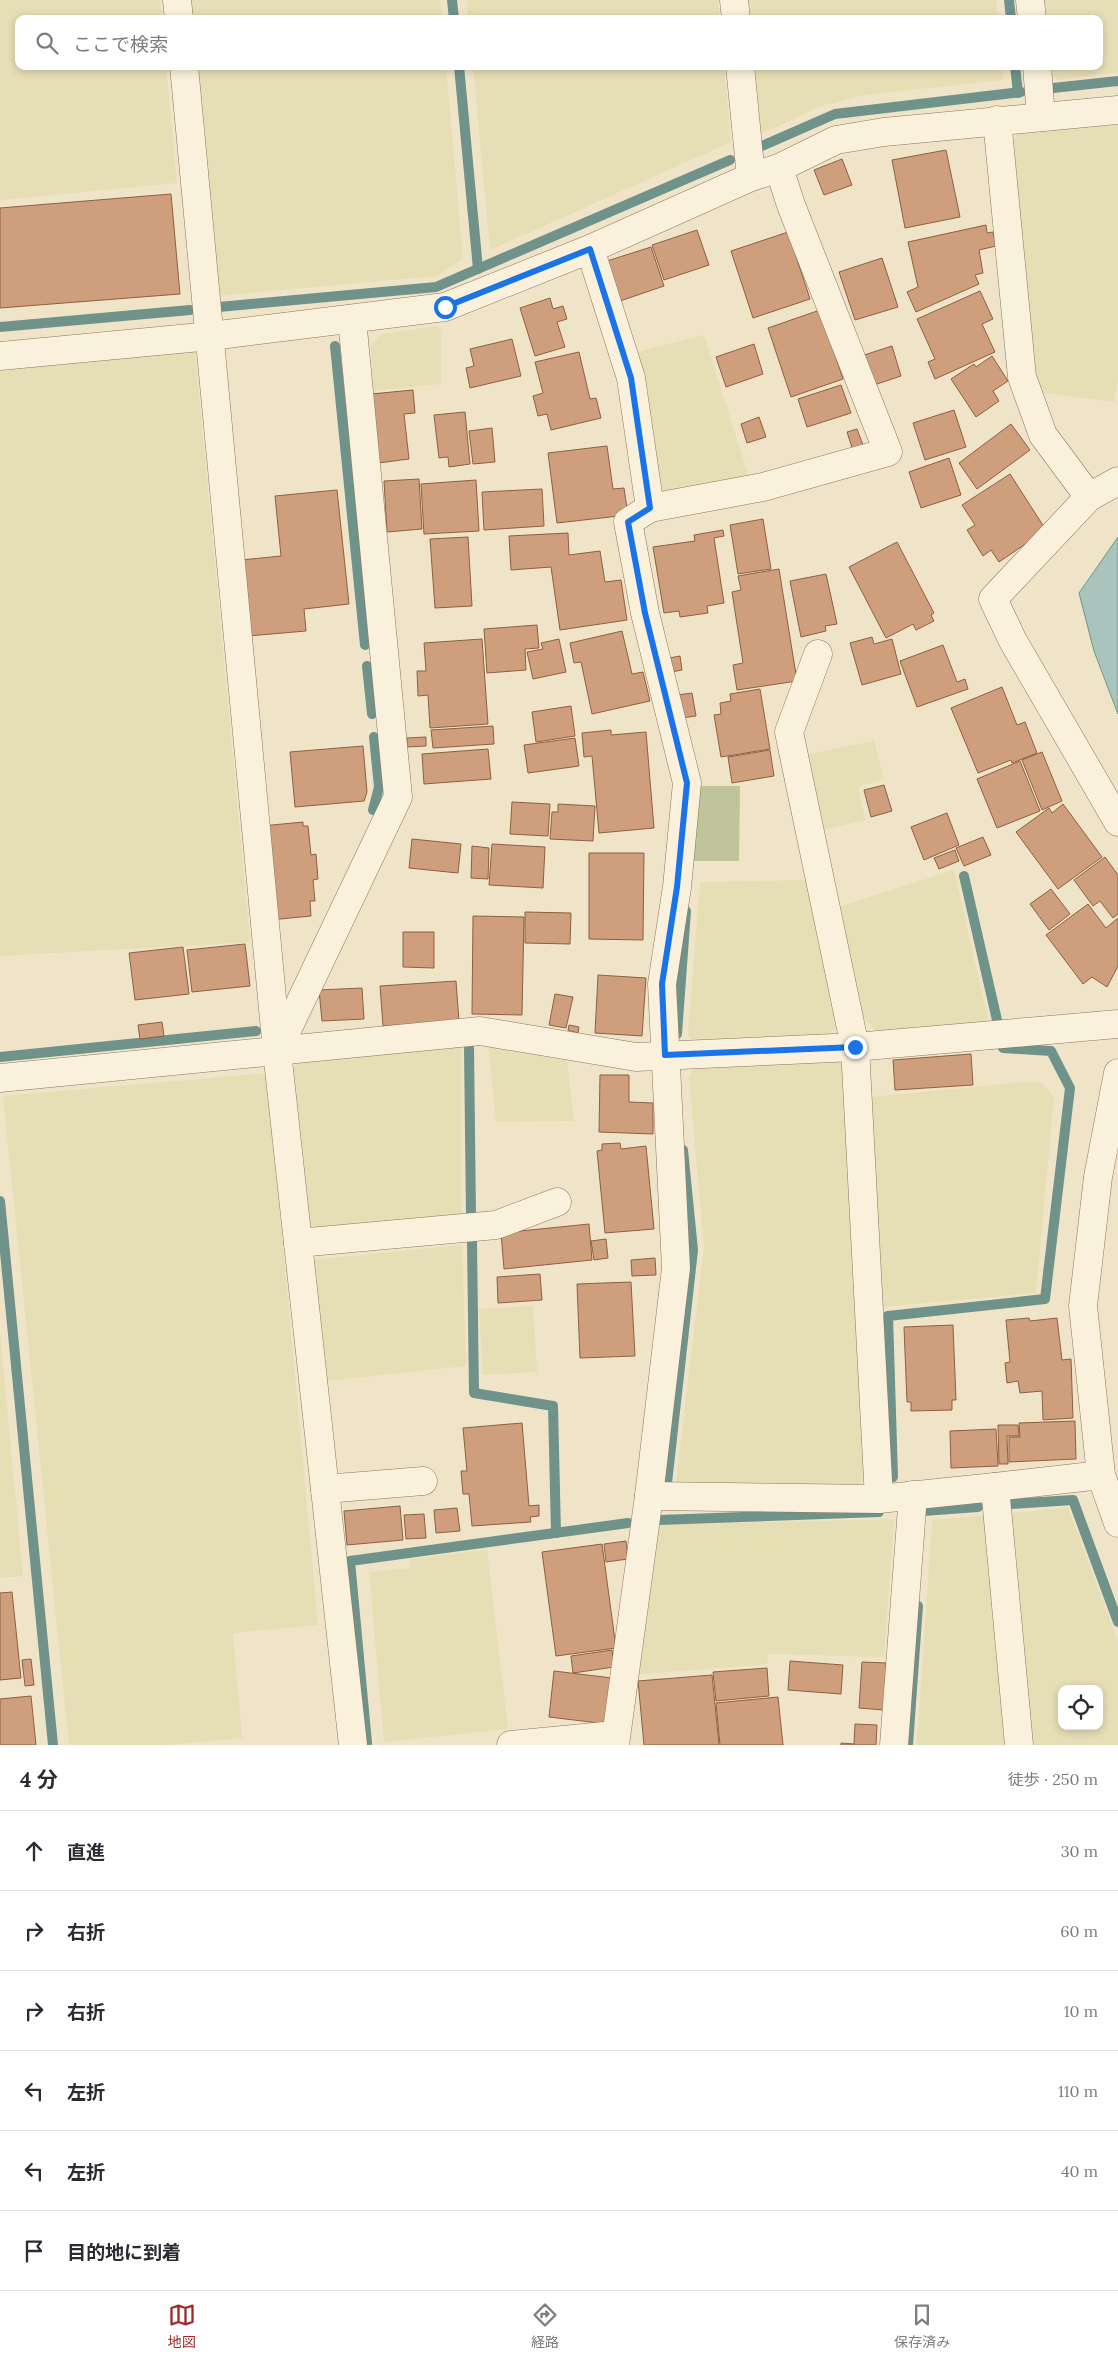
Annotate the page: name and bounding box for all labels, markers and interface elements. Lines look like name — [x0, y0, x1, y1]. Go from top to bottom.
search box — [15, 15, 1103, 70]
icon: search — [33, 29, 61, 57]
text: ここで検索 — [73, 32, 168, 56]
route start — [434, 296, 457, 319]
route end — [844, 1036, 867, 1059]
map controls — [1058, 1685, 1103, 1730]
button: locate — [1058, 1685, 1103, 1730]
text: 4 分 — [20, 1766, 58, 1793]
text: 徒歩 · 250 m — [1008, 1769, 1098, 1789]
icon: ahead — [20, 1837, 48, 1865]
text: 直進 — [67, 1840, 105, 1864]
text: 30 m — [1061, 1841, 1098, 1861]
icon: right — [20, 1917, 48, 1945]
text: 右折 — [67, 1920, 105, 1944]
text: 60 m — [1060, 1921, 1098, 1941]
icon: right — [20, 1997, 48, 2025]
text: 右折 — [67, 2000, 105, 2024]
text: 10 m — [1064, 2001, 1098, 2021]
icon: left — [20, 2077, 48, 2105]
text: 左折 — [67, 2080, 105, 2104]
text: 110 m — [1058, 2081, 1098, 2101]
icon: left — [20, 2157, 48, 2185]
text: 左折 — [67, 2160, 105, 2184]
text: 40 m — [1061, 2161, 1098, 2181]
icon: arrive — [20, 2237, 48, 2265]
text: 目的地に到着 — [67, 2240, 181, 2264]
tab: 地図 — [168, 2301, 196, 2351]
tab: 経路 — [531, 2301, 559, 2351]
tab: 保存済み — [894, 2301, 950, 2351]

